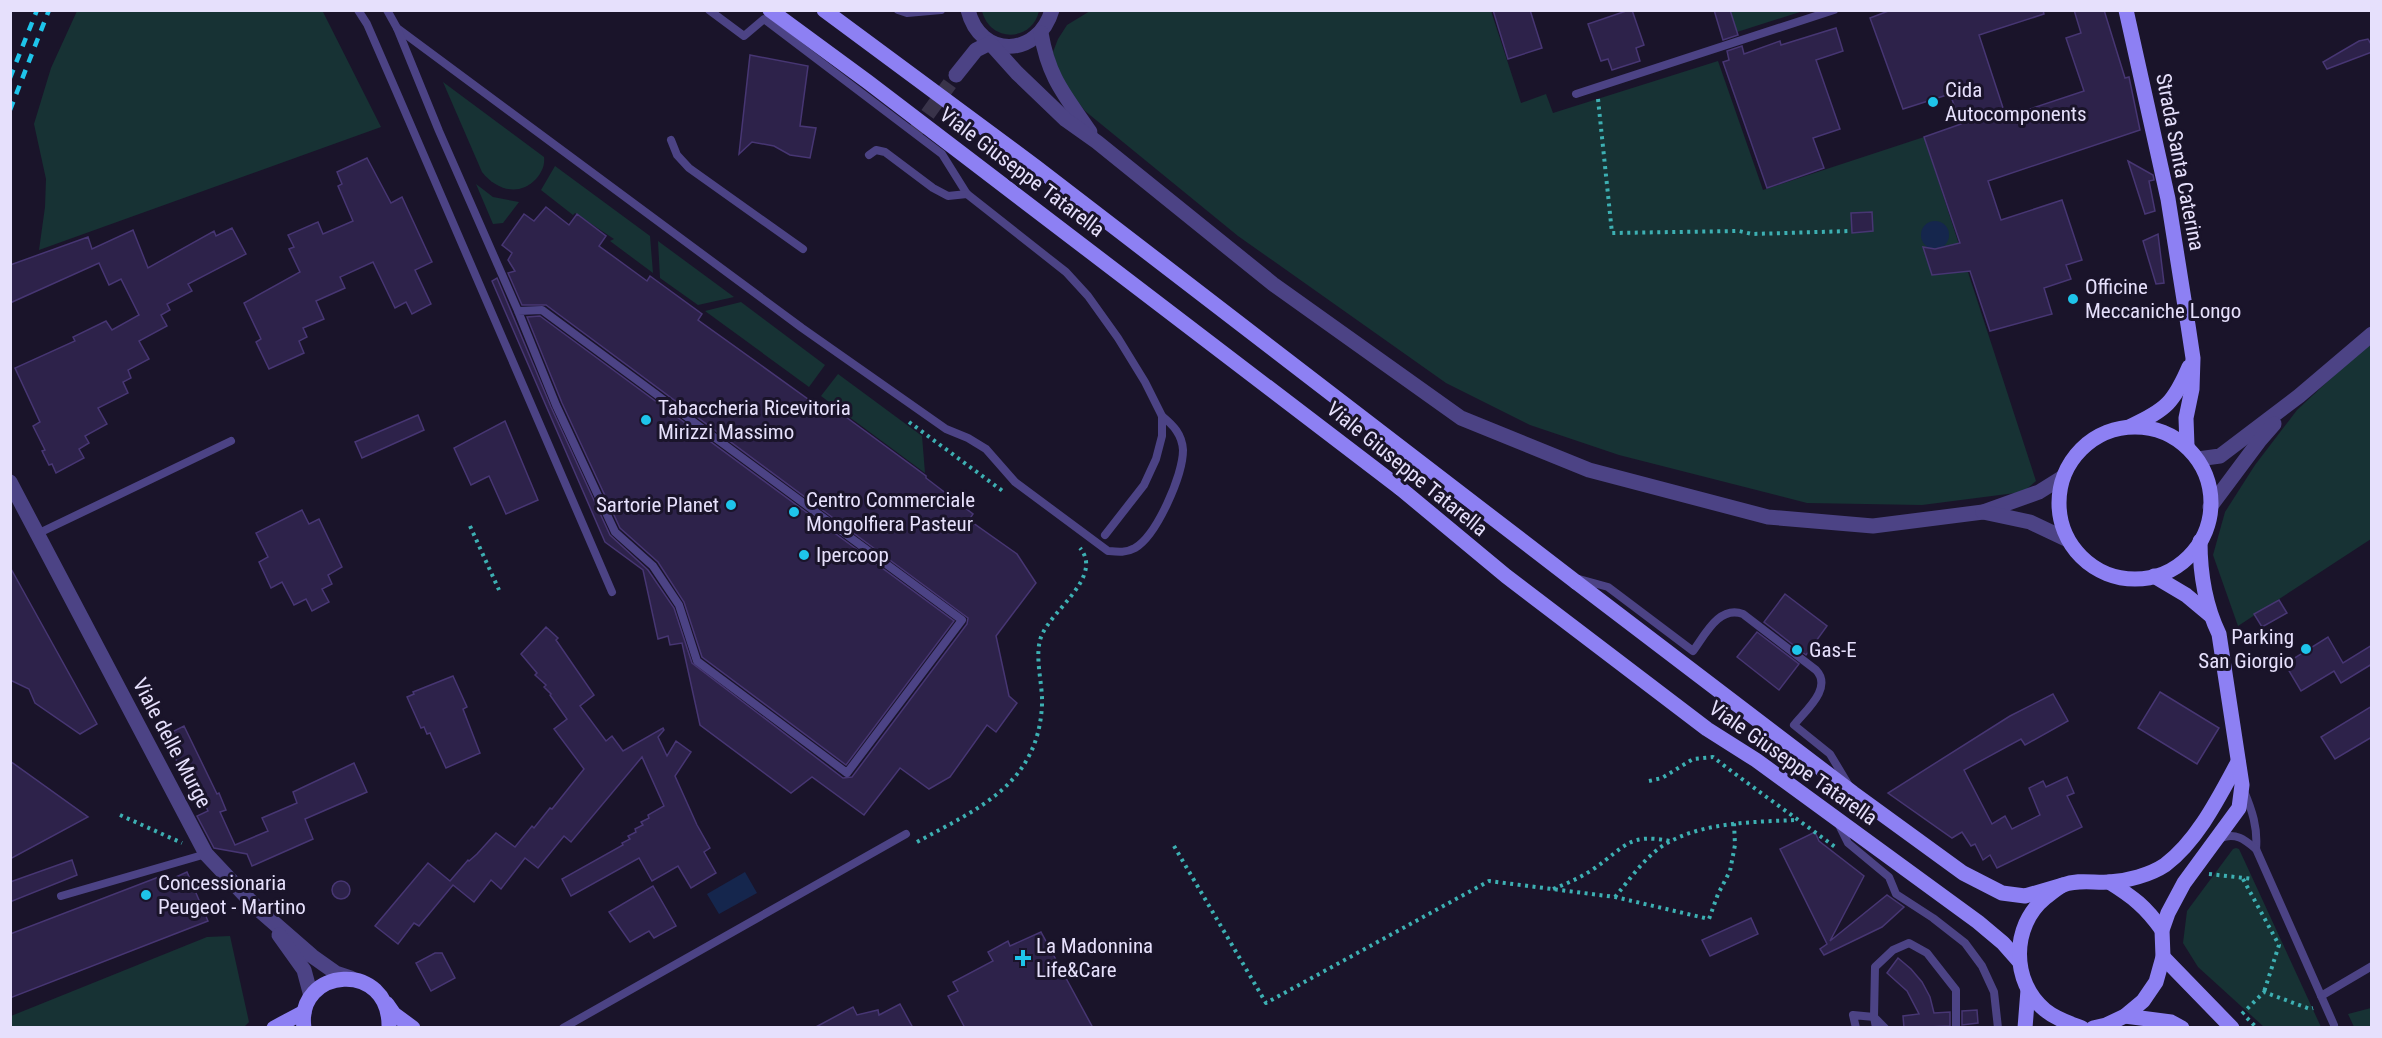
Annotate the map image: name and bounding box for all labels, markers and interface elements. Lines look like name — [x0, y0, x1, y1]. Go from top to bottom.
street label: Strada Santa Caterina — [2151, 71, 2209, 253]
place label: Cida Autocomponents — [1945, 78, 2087, 126]
marker: Cida Autocomponents — [1926, 95, 1940, 109]
street label: Viale Giuseppe Tatarella — [935, 102, 1109, 242]
place label: Officine Meccaniche Longo — [2085, 275, 2241, 323]
marker: Officine Meccaniche Longo — [2066, 292, 2080, 306]
place label: Tabaccheria Ricevitoria Mirizzi Massimo — [658, 396, 851, 444]
street label: Viale Giuseppe Tatarella — [1322, 397, 1492, 541]
marker: Tabaccheria Ricevitoria Mirizzi Massimo — [639, 413, 653, 427]
place label: Centro Commerciale Mongolfiera Pasteur — [806, 488, 975, 536]
place label: Sartorie Planet — [596, 493, 719, 517]
marker: Sartorie Planet — [724, 498, 738, 512]
marker: Centro Commerciale Mongolfiera Pasteur — [787, 505, 801, 519]
place label: Ipercoop — [816, 543, 889, 567]
marker: Ipercoop — [797, 548, 811, 562]
place label: Parking San Giorgio — [2198, 625, 2294, 673]
place label: Gas-E — [1809, 638, 1857, 662]
marker: Parking San Giorgio — [2299, 642, 2313, 656]
marker: Gas-E — [1790, 643, 1804, 657]
street label: Viale delle Murge — [128, 674, 216, 812]
street label: Viale Giuseppe Tatarella — [1704, 696, 1882, 830]
place label: Concessionaria Peugeot - Martino — [158, 871, 306, 919]
marker: Concessionaria Peugeot - Martino — [139, 888, 153, 902]
place label: La Madonnina Life&Care — [1036, 934, 1153, 982]
marker: La Madonnina Life&Care — [1014, 949, 1032, 967]

